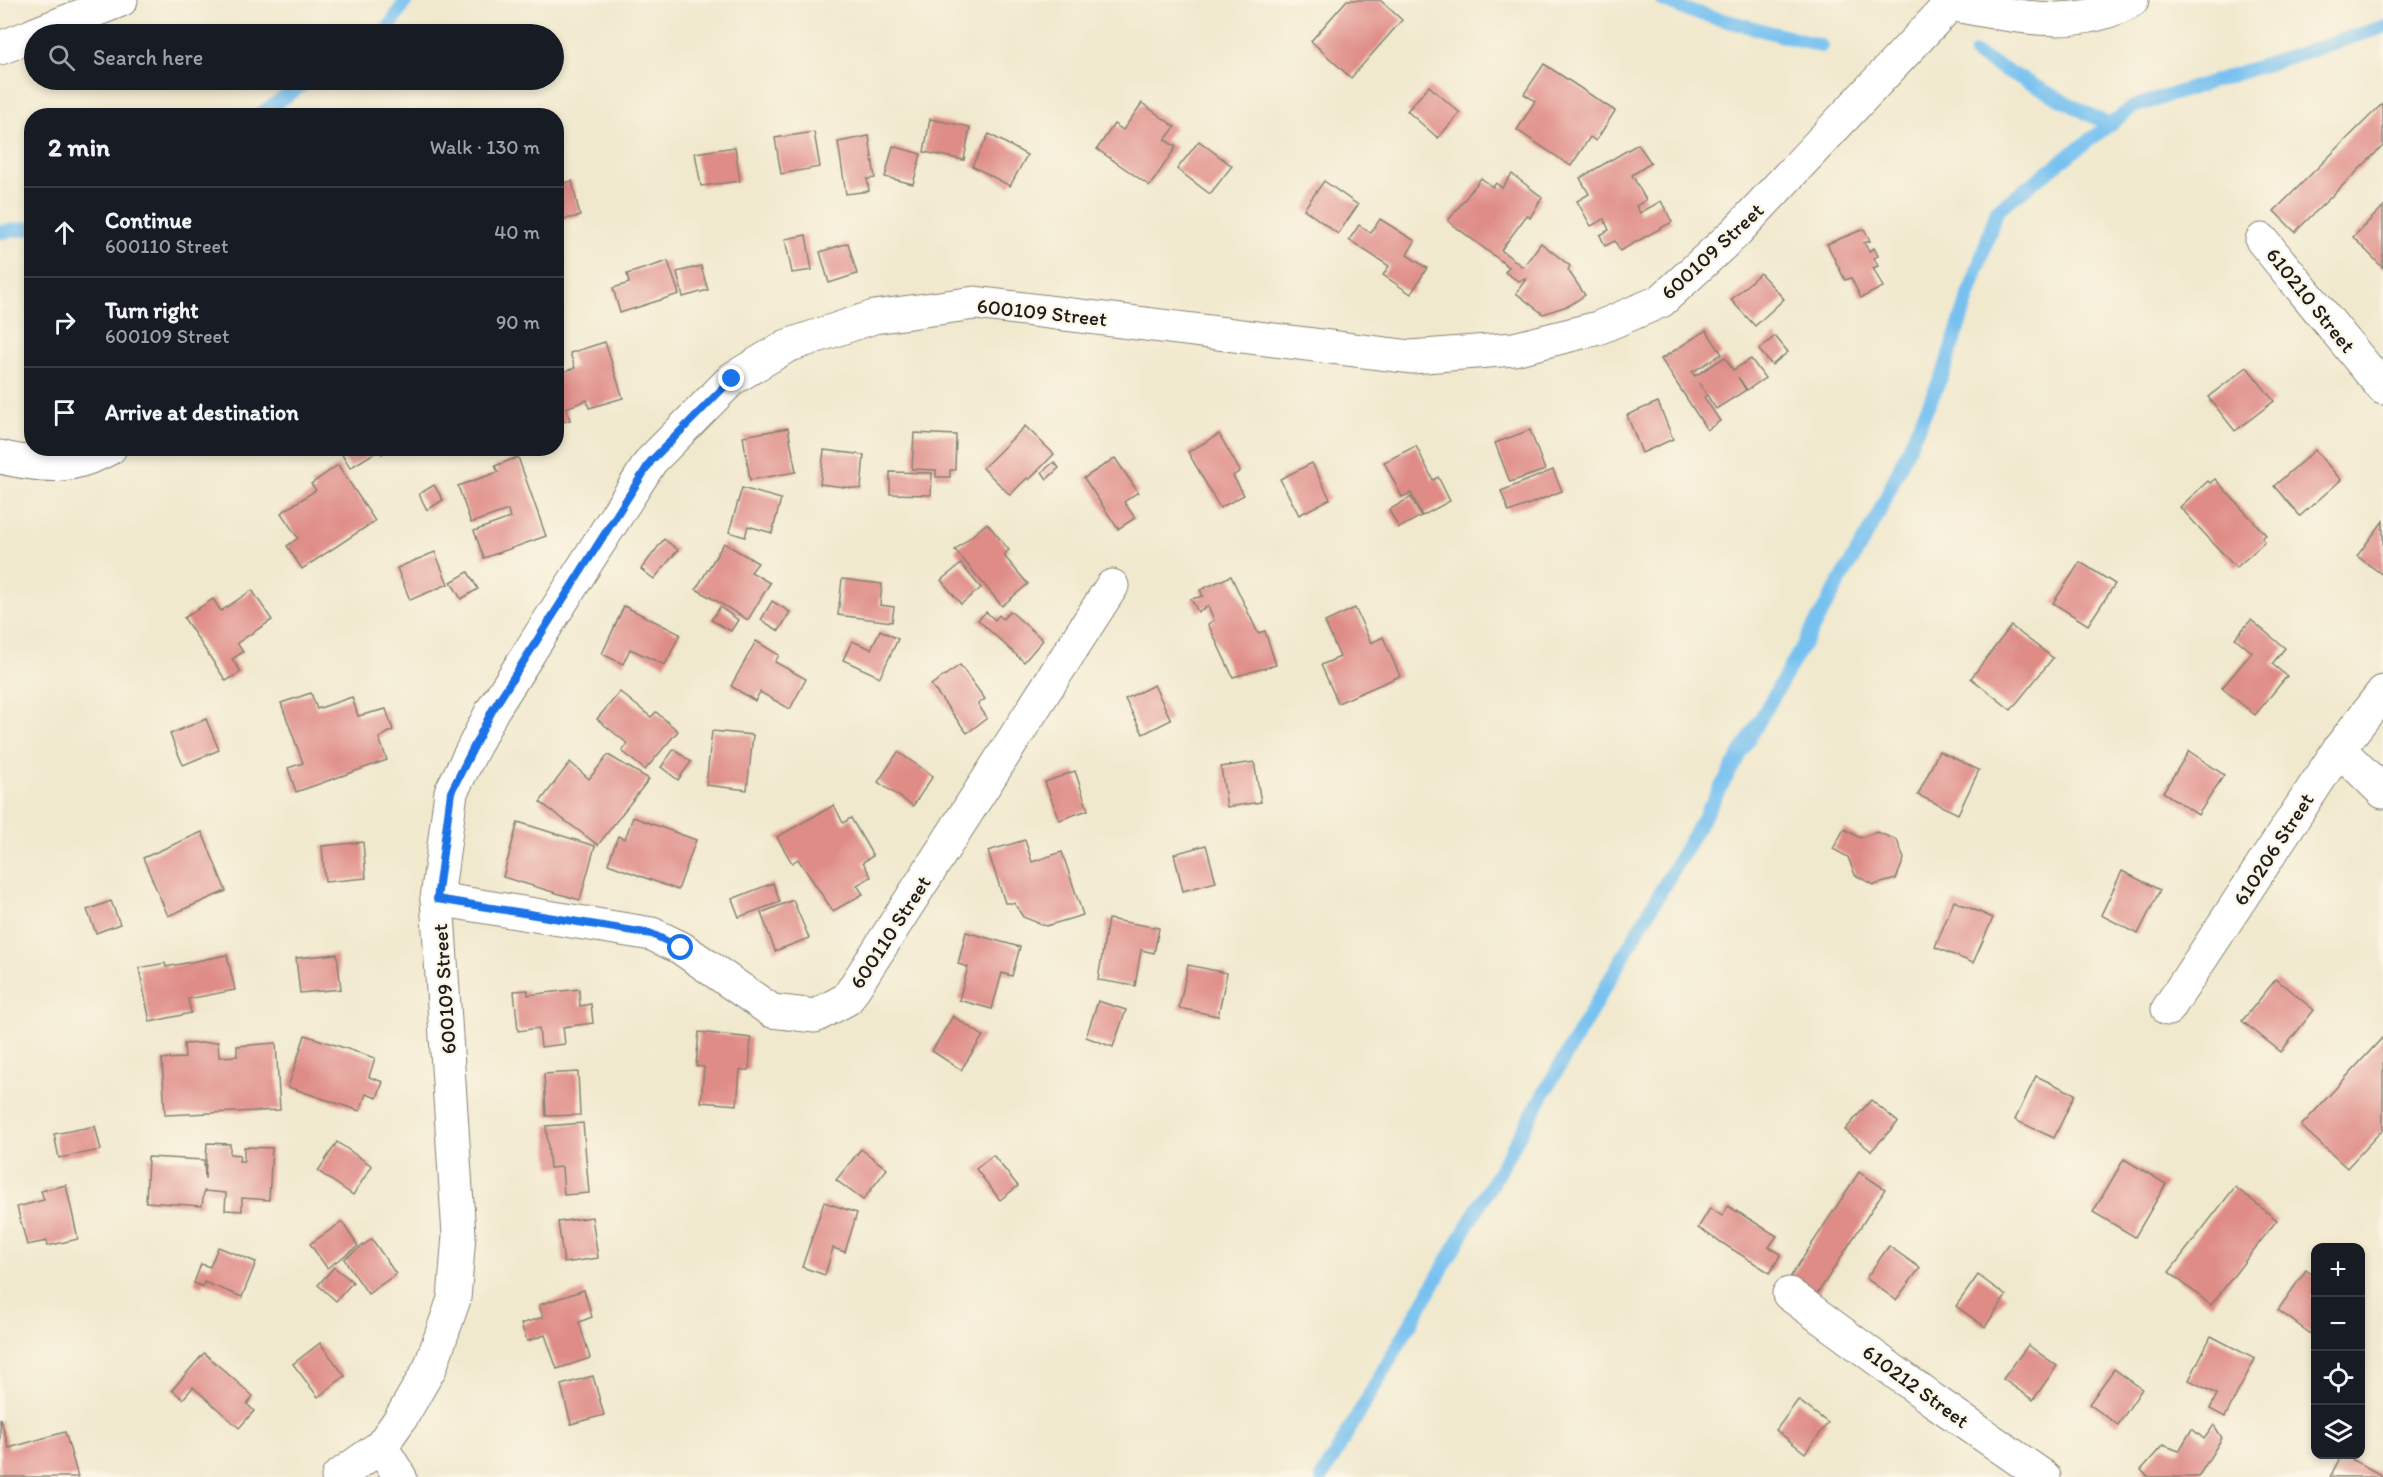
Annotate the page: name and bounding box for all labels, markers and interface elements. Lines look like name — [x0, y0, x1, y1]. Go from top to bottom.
search box — [24, 24, 564, 90]
icon: search — [45, 41, 78, 74]
text: Search here — [93, 44, 203, 71]
text: 2 min — [48, 131, 110, 163]
text: Walk · 130 m — [430, 135, 540, 159]
street label: 600109 Street — [1656, 197, 1768, 305]
text: Continue — [105, 207, 192, 234]
icon: ahead — [48, 216, 81, 249]
text: 40 m — [494, 220, 540, 244]
text: 600110 Street — [105, 234, 228, 258]
street label: 610210 Street — [2261, 242, 2361, 358]
street label: 600109 Street — [976, 293, 1108, 331]
text: Turn right — [105, 297, 199, 324]
icon: right — [48, 306, 81, 339]
text: 90 m — [496, 310, 540, 334]
text: 600109 Street — [105, 324, 230, 348]
route end — [718, 365, 744, 391]
icon: arrive — [48, 396, 81, 429]
text: Arrive at destination — [105, 399, 299, 426]
street label: 610206 Street — [2227, 788, 2319, 910]
street label: 600110 Street — [844, 871, 936, 993]
street label: 600109 Street — [427, 923, 461, 1055]
route start — [667, 934, 693, 960]
map controls — [2311, 1243, 2365, 1459]
button: + — [2311, 1243, 2365, 1297]
button: − — [2311, 1297, 2365, 1351]
street label: 610212 Street — [1858, 1339, 1974, 1433]
button: locate — [2311, 1351, 2365, 1405]
button: layers — [2311, 1405, 2365, 1459]

